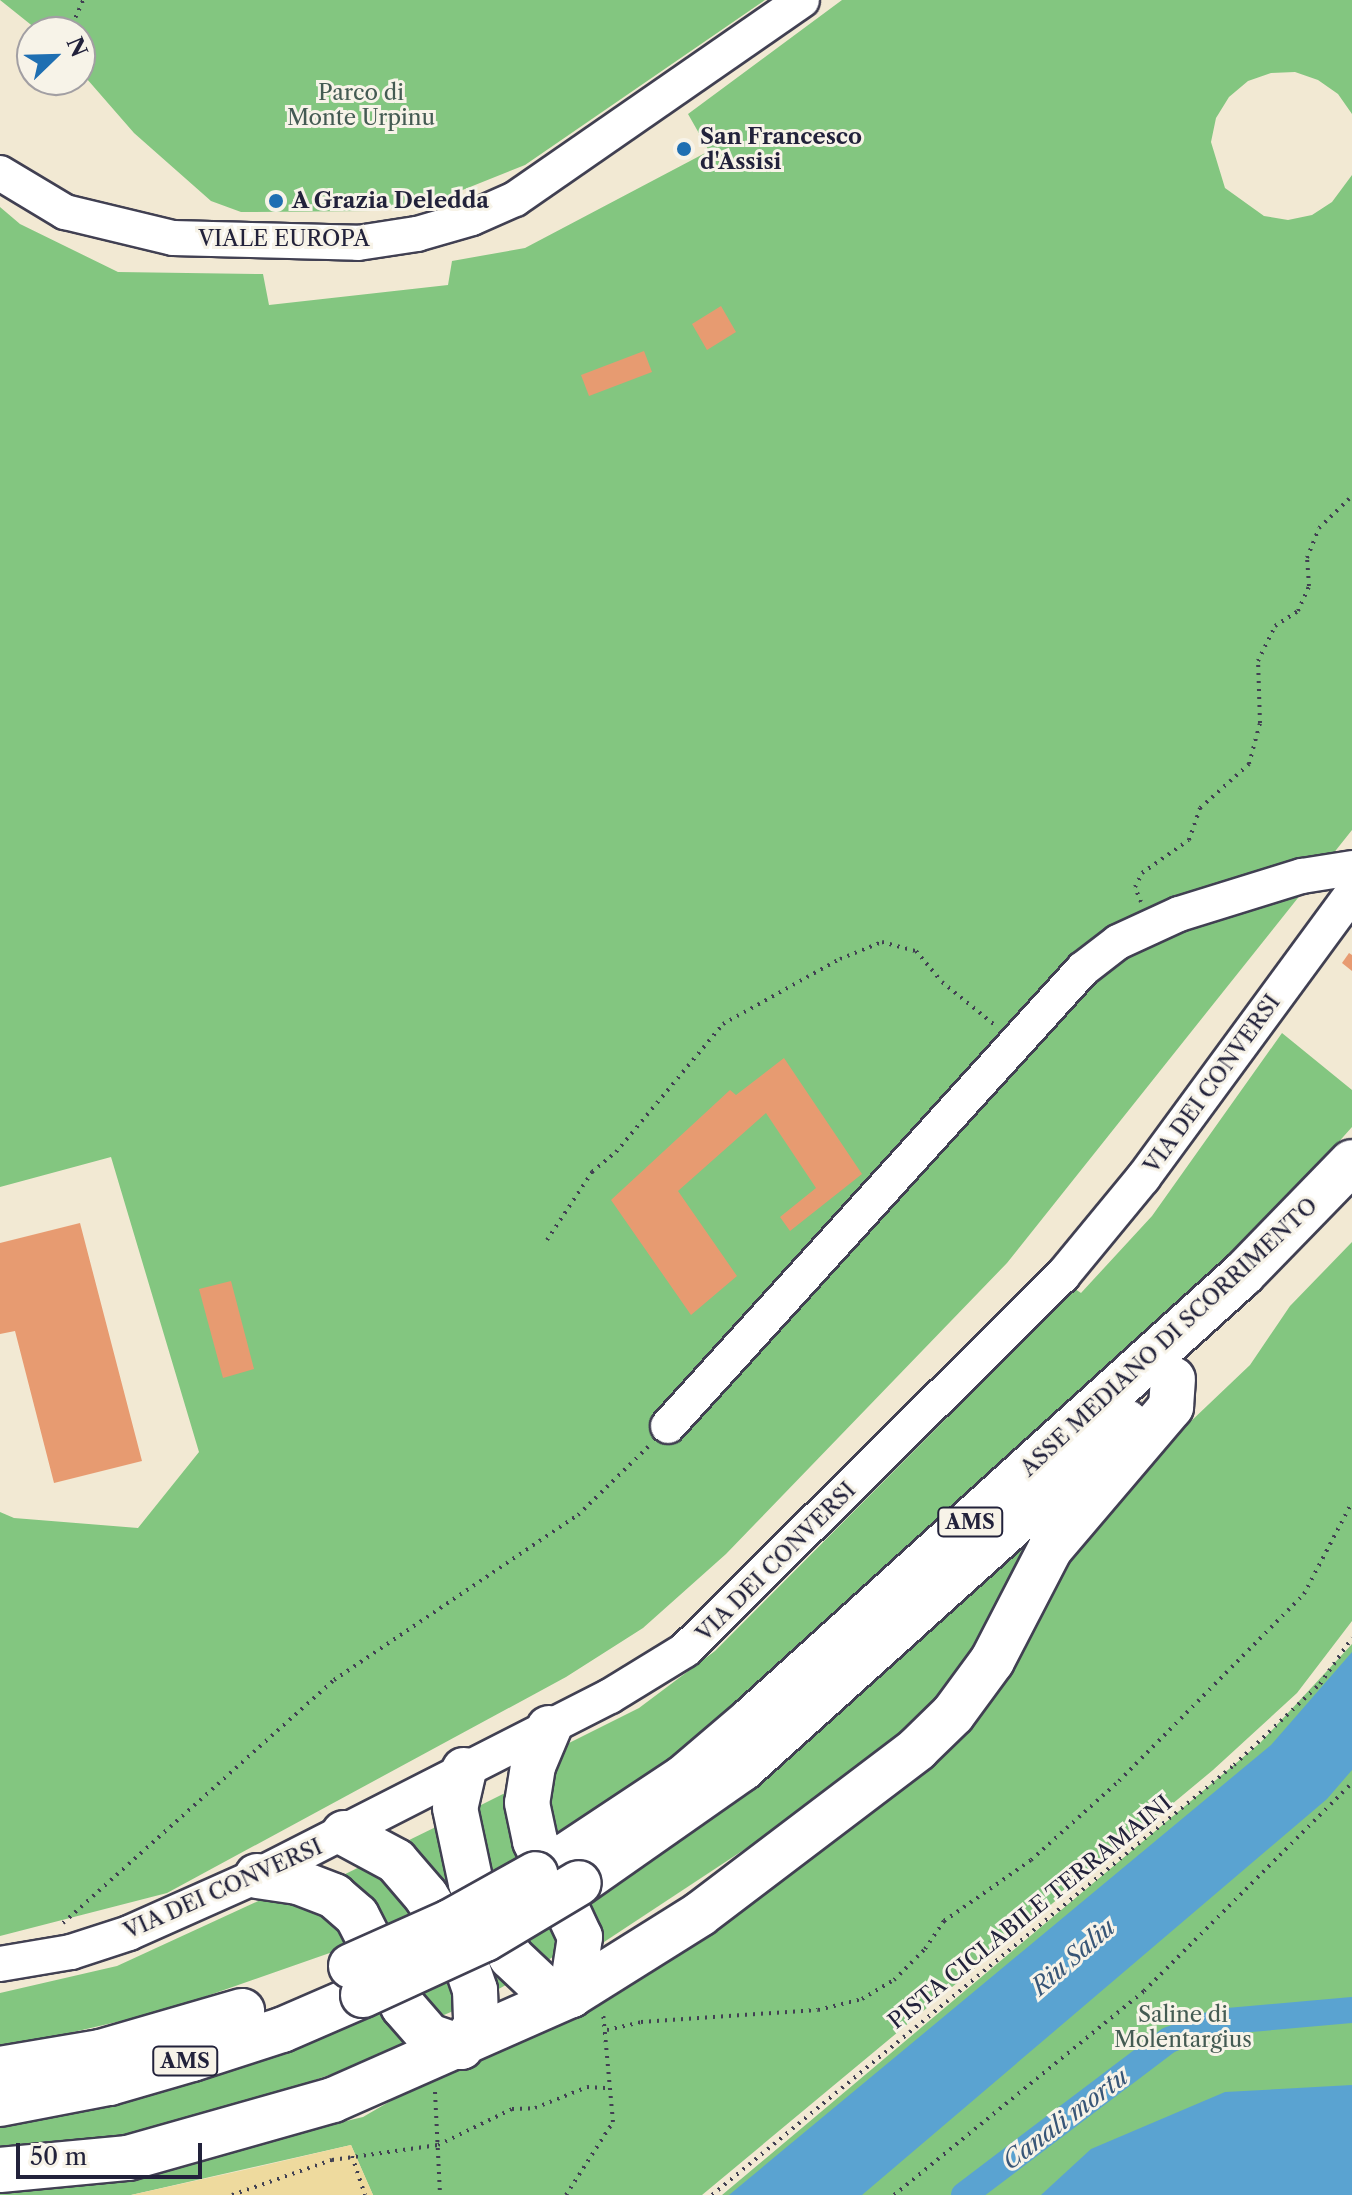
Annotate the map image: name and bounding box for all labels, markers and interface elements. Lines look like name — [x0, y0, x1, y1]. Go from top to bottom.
north arrow — [16, 16, 96, 96]
text: N — [61, 33, 93, 61]
park label: Parco di Monte Urpinu — [287, 79, 435, 130]
place label: San Francesco d'Assisi — [700, 123, 862, 174]
marker: San Francesco d'Assisi — [675, 140, 693, 158]
place label: A Grazia Deledda — [292, 188, 490, 214]
marker: A Grazia Deledda — [267, 192, 285, 210]
street label: VIALE EUROPA — [198, 226, 370, 252]
street label: VIA DEI CONVERSI — [1138, 989, 1286, 1179]
street label: ASSE MEDIANO DI SCORRIMENTO — [1015, 1192, 1323, 1482]
street label: VIA DEI CONVERSI — [691, 1477, 861, 1647]
road number: AMS — [936, 1506, 1004, 1538]
street label: PISTA CICLABILE TERRAMAINI — [883, 1789, 1177, 2035]
street label: VIA DEI CONVERSI — [119, 1833, 327, 1945]
water label: Riu Saliu — [1025, 1913, 1121, 2001]
park label: Saline di Molentargius — [1114, 2001, 1252, 2052]
road number: AMS — [151, 2045, 219, 2077]
water label: Canali mortu — [997, 2063, 1133, 2175]
scale bar — [20, 2127, 206, 2177]
text: 50 m — [30, 2142, 87, 2171]

